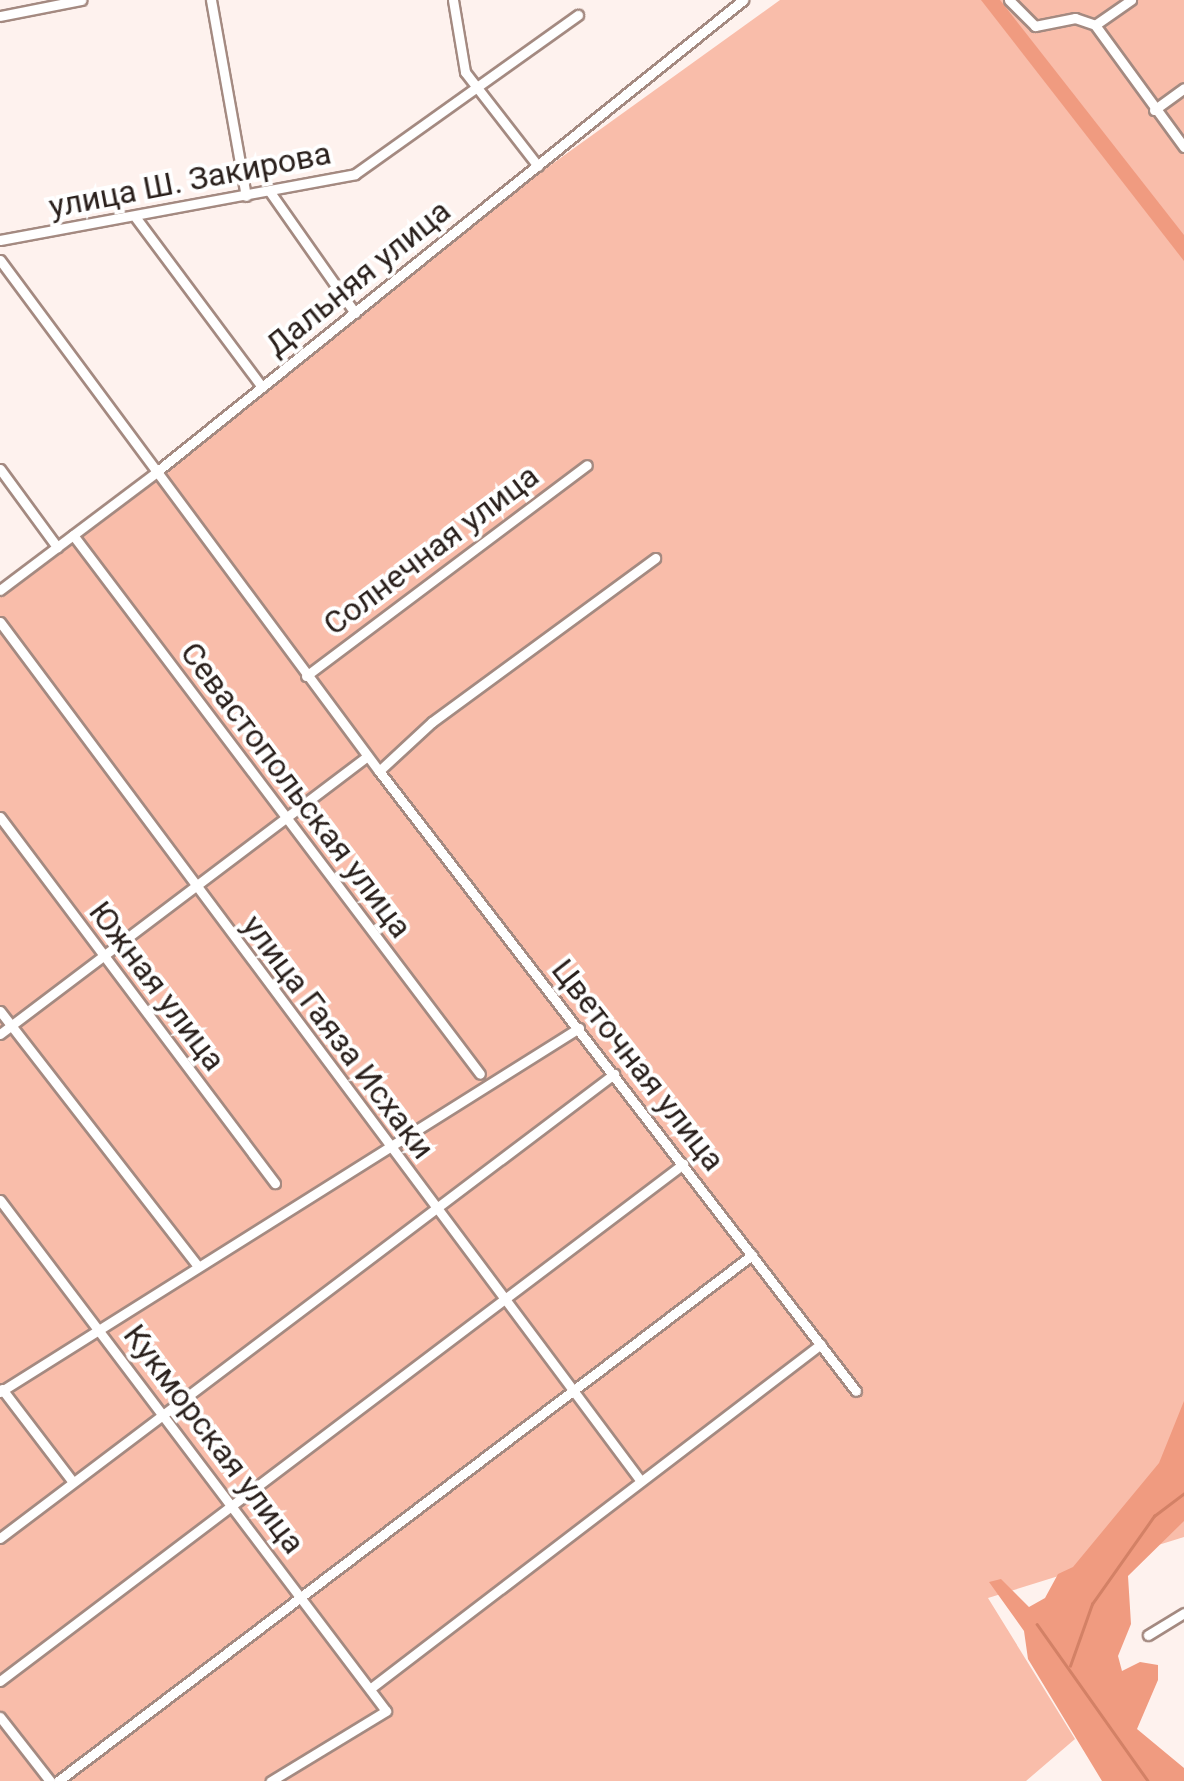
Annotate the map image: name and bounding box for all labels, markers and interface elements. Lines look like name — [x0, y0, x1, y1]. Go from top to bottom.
street label: улица Ш. Закирова — [46, 134, 334, 226]
street label: Дальняя улица — [258, 192, 458, 364]
street label: Солнечная улица — [316, 457, 546, 643]
street label: Севастопольская улица — [172, 635, 420, 945]
street label: Южная улица — [81, 894, 233, 1078]
street label: улица Гаяза Исхаки — [234, 907, 442, 1167]
street label: Цветочная улица — [543, 951, 733, 1179]
street label: Кукморская улица — [115, 1317, 313, 1561]

